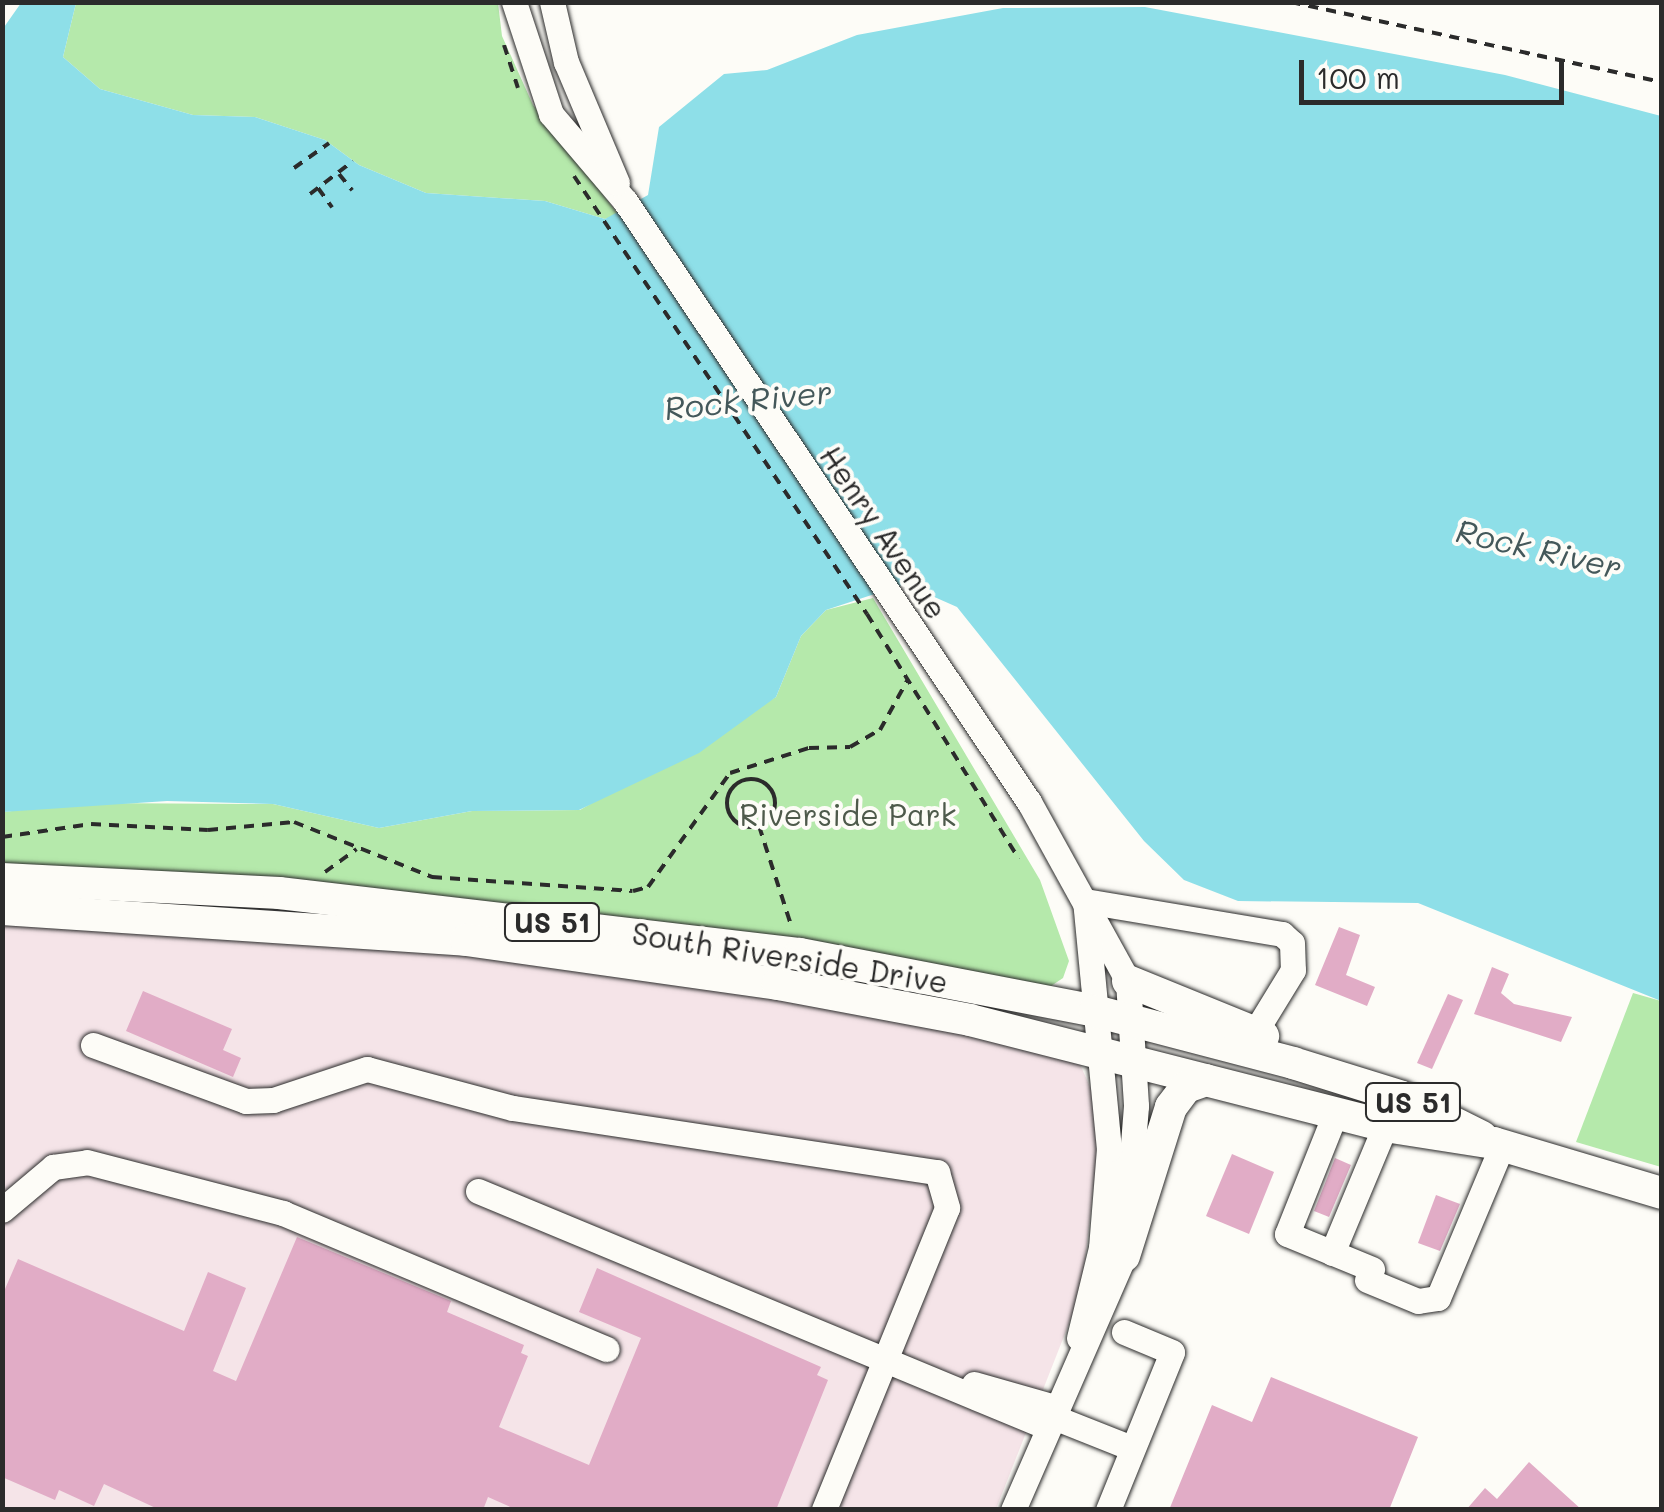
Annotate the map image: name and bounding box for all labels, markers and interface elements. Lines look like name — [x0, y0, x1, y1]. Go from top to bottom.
scale bar — [1304, 40, 1569, 102]
text: 100 m — [1316, 57, 1400, 97]
water label: Rock River — [662, 371, 834, 427]
street label: Henry Avenue — [813, 439, 955, 625]
water label: Rock River — [1453, 510, 1625, 586]
park label: Riverside Park — [740, 796, 956, 832]
road number: US 51 — [502, 899, 602, 945]
street label: South Riverside Drive — [630, 914, 950, 1000]
road number: US 51 — [1363, 1079, 1463, 1125]

